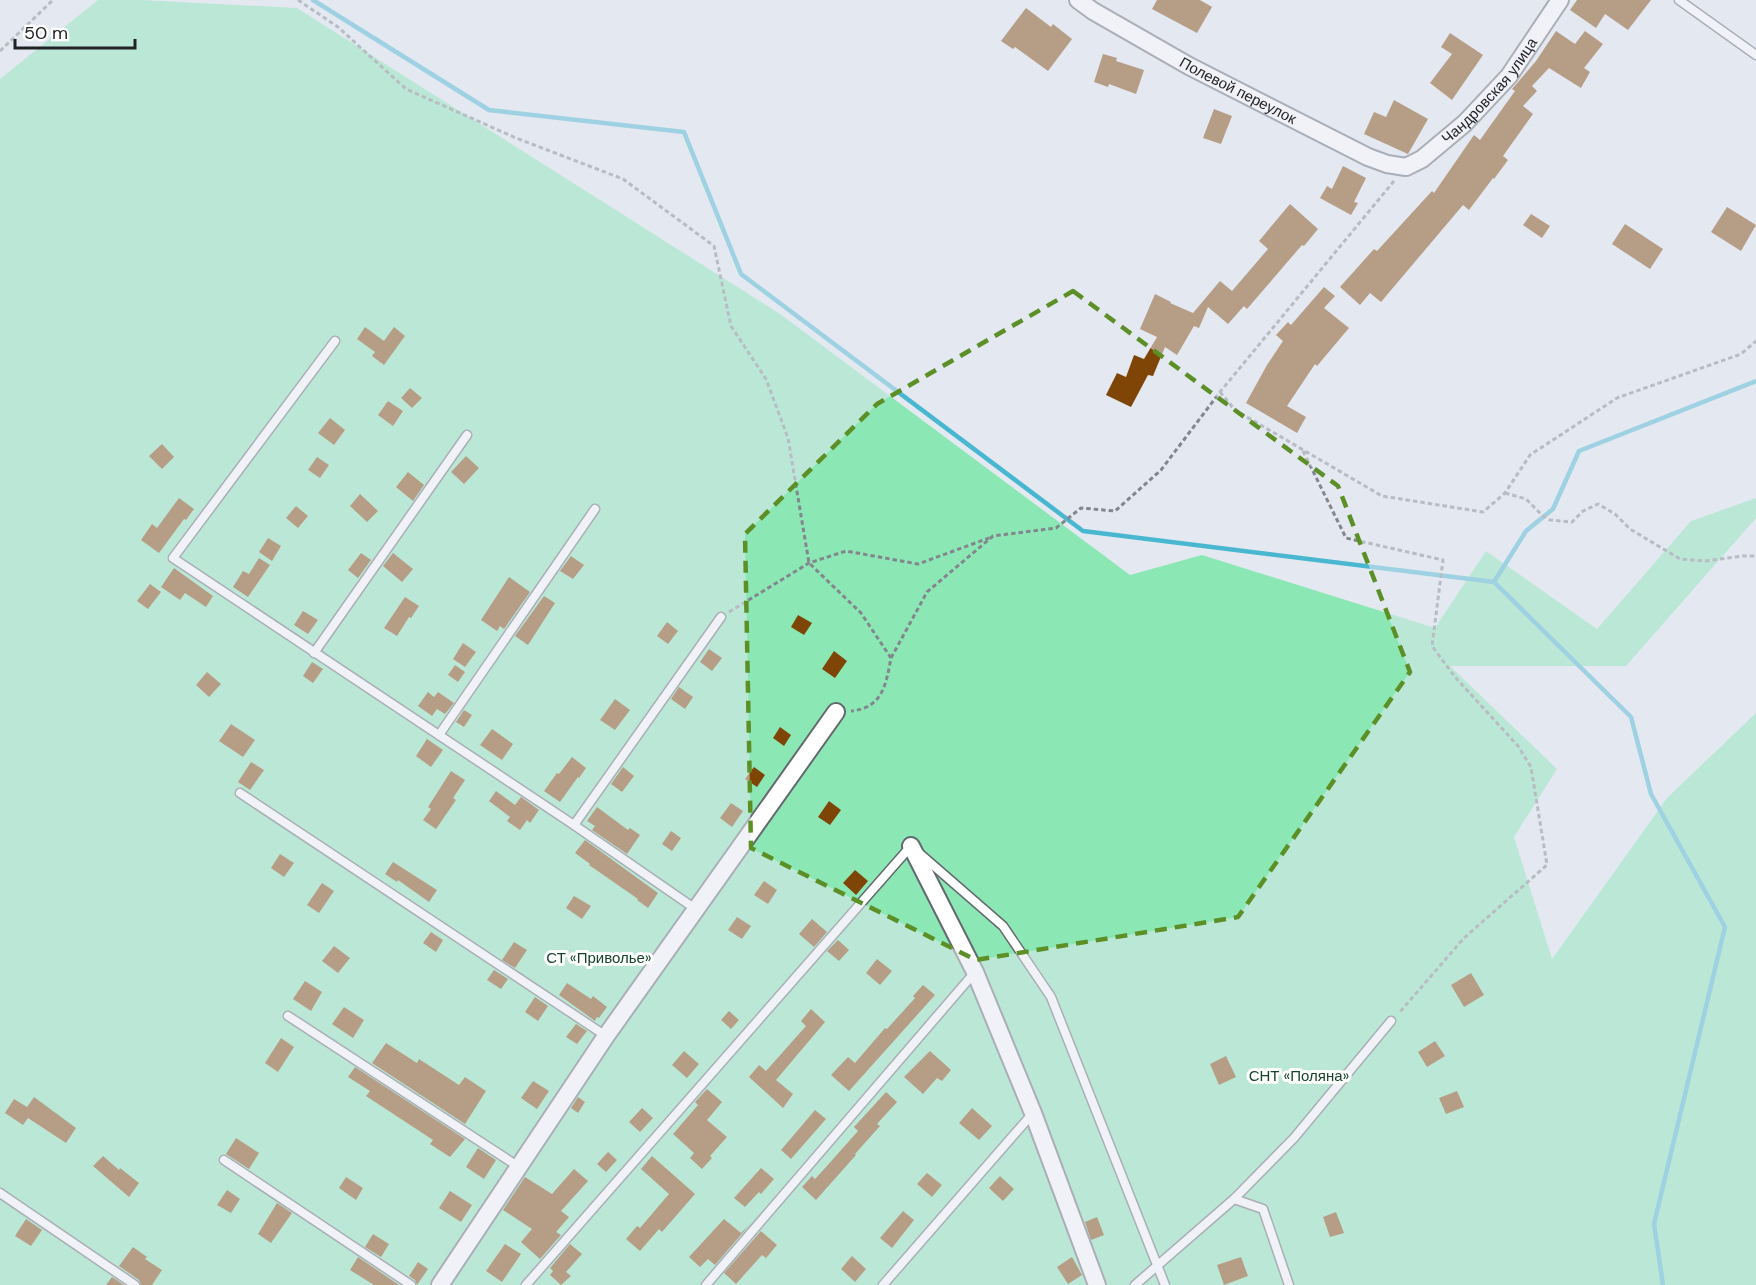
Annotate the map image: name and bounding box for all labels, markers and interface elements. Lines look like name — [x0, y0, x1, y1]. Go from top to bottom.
scale bar — [15, 12, 135, 50]
text: 50 m — [24, 21, 68, 45]
street label: Чандровская улица — [1437, 33, 1542, 148]
street label: Полевой переулок — [1176, 53, 1300, 129]
park label: СТ «Приволье» — [546, 948, 652, 968]
park label: СНТ «Поляна» — [1249, 1066, 1350, 1086]

